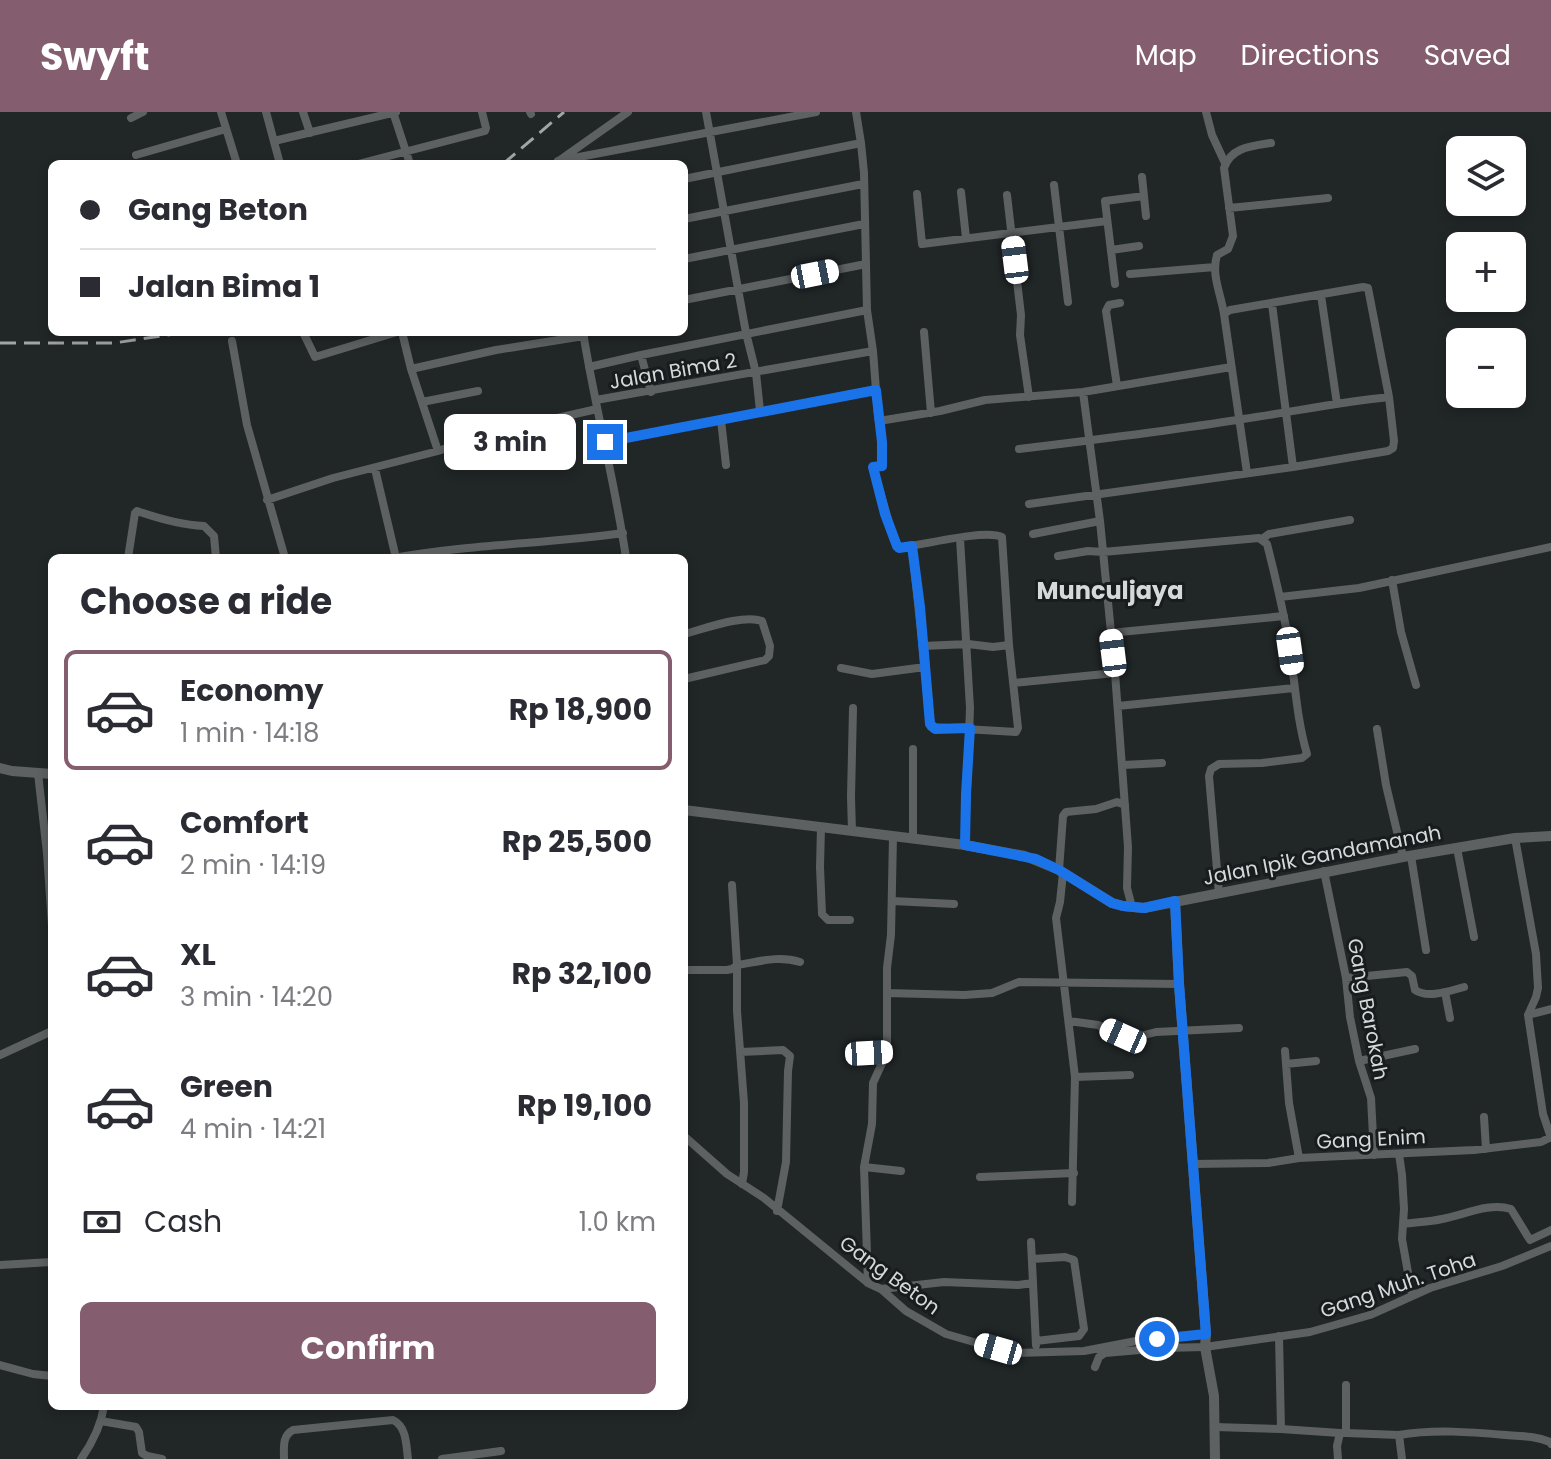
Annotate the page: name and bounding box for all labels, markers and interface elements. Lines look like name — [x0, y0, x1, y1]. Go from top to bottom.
text: Swyft — [40, 30, 149, 83]
text: Map — [1135, 36, 1197, 75]
text: Directions — [1241, 36, 1380, 75]
text: Saved — [1424, 36, 1511, 75]
map controls — [1446, 136, 1526, 408]
button: layers — [1446, 136, 1526, 216]
text: Gang Beton — [128, 188, 308, 231]
button: + — [1446, 232, 1526, 312]
car — [1000, 235, 1030, 285]
car — [789, 258, 841, 290]
text: Jalan Bima 1 — [128, 265, 320, 308]
button: − — [1446, 328, 1526, 408]
street label: Jalan Bima 2 — [607, 346, 739, 396]
callout: 3 min — [445, 414, 577, 470]
text: 3 min — [473, 424, 547, 460]
route end — [587, 424, 623, 460]
district label: Munculjaya — [1037, 574, 1183, 607]
text: Choose a ride — [80, 576, 332, 627]
car — [1275, 626, 1305, 676]
car — [1098, 628, 1128, 678]
text: Economy — [180, 669, 324, 712]
icon: car — [84, 674, 156, 746]
text: Rp 18,900 — [509, 688, 652, 731]
text: 1 min · 14:18 — [180, 715, 319, 751]
text: Comfort — [180, 801, 309, 844]
icon: car — [84, 806, 156, 878]
street label: Jalan Ipik Gandamanah — [1201, 818, 1443, 892]
text: Rp 25,500 — [502, 820, 652, 863]
text: 2 min · 14:19 — [180, 847, 326, 883]
text: XL — [180, 933, 216, 976]
street label: Gang Barokah — [1341, 936, 1395, 1082]
icon: car — [84, 938, 156, 1010]
text: Rp 32,100 — [511, 952, 652, 995]
text: 3 min · 14:20 — [180, 979, 333, 1015]
car — [1096, 1015, 1150, 1057]
car — [844, 1040, 894, 1066]
text: Green — [180, 1065, 273, 1108]
icon: car — [84, 1070, 156, 1142]
text: Rp 19,100 — [517, 1084, 652, 1127]
text: 4 min · 14:21 — [180, 1111, 326, 1147]
street label: Gang Enim — [1316, 1122, 1426, 1156]
icon: cash — [80, 1200, 124, 1244]
text: Cash — [144, 1200, 222, 1243]
text: 1.0 km — [579, 1204, 656, 1240]
street label: Gang Beton — [834, 1229, 946, 1321]
street label: Gang Muh. Toha — [1316, 1245, 1480, 1325]
button: Confirm — [80, 1302, 656, 1394]
route start — [1139, 1321, 1175, 1357]
car — [972, 1331, 1024, 1367]

